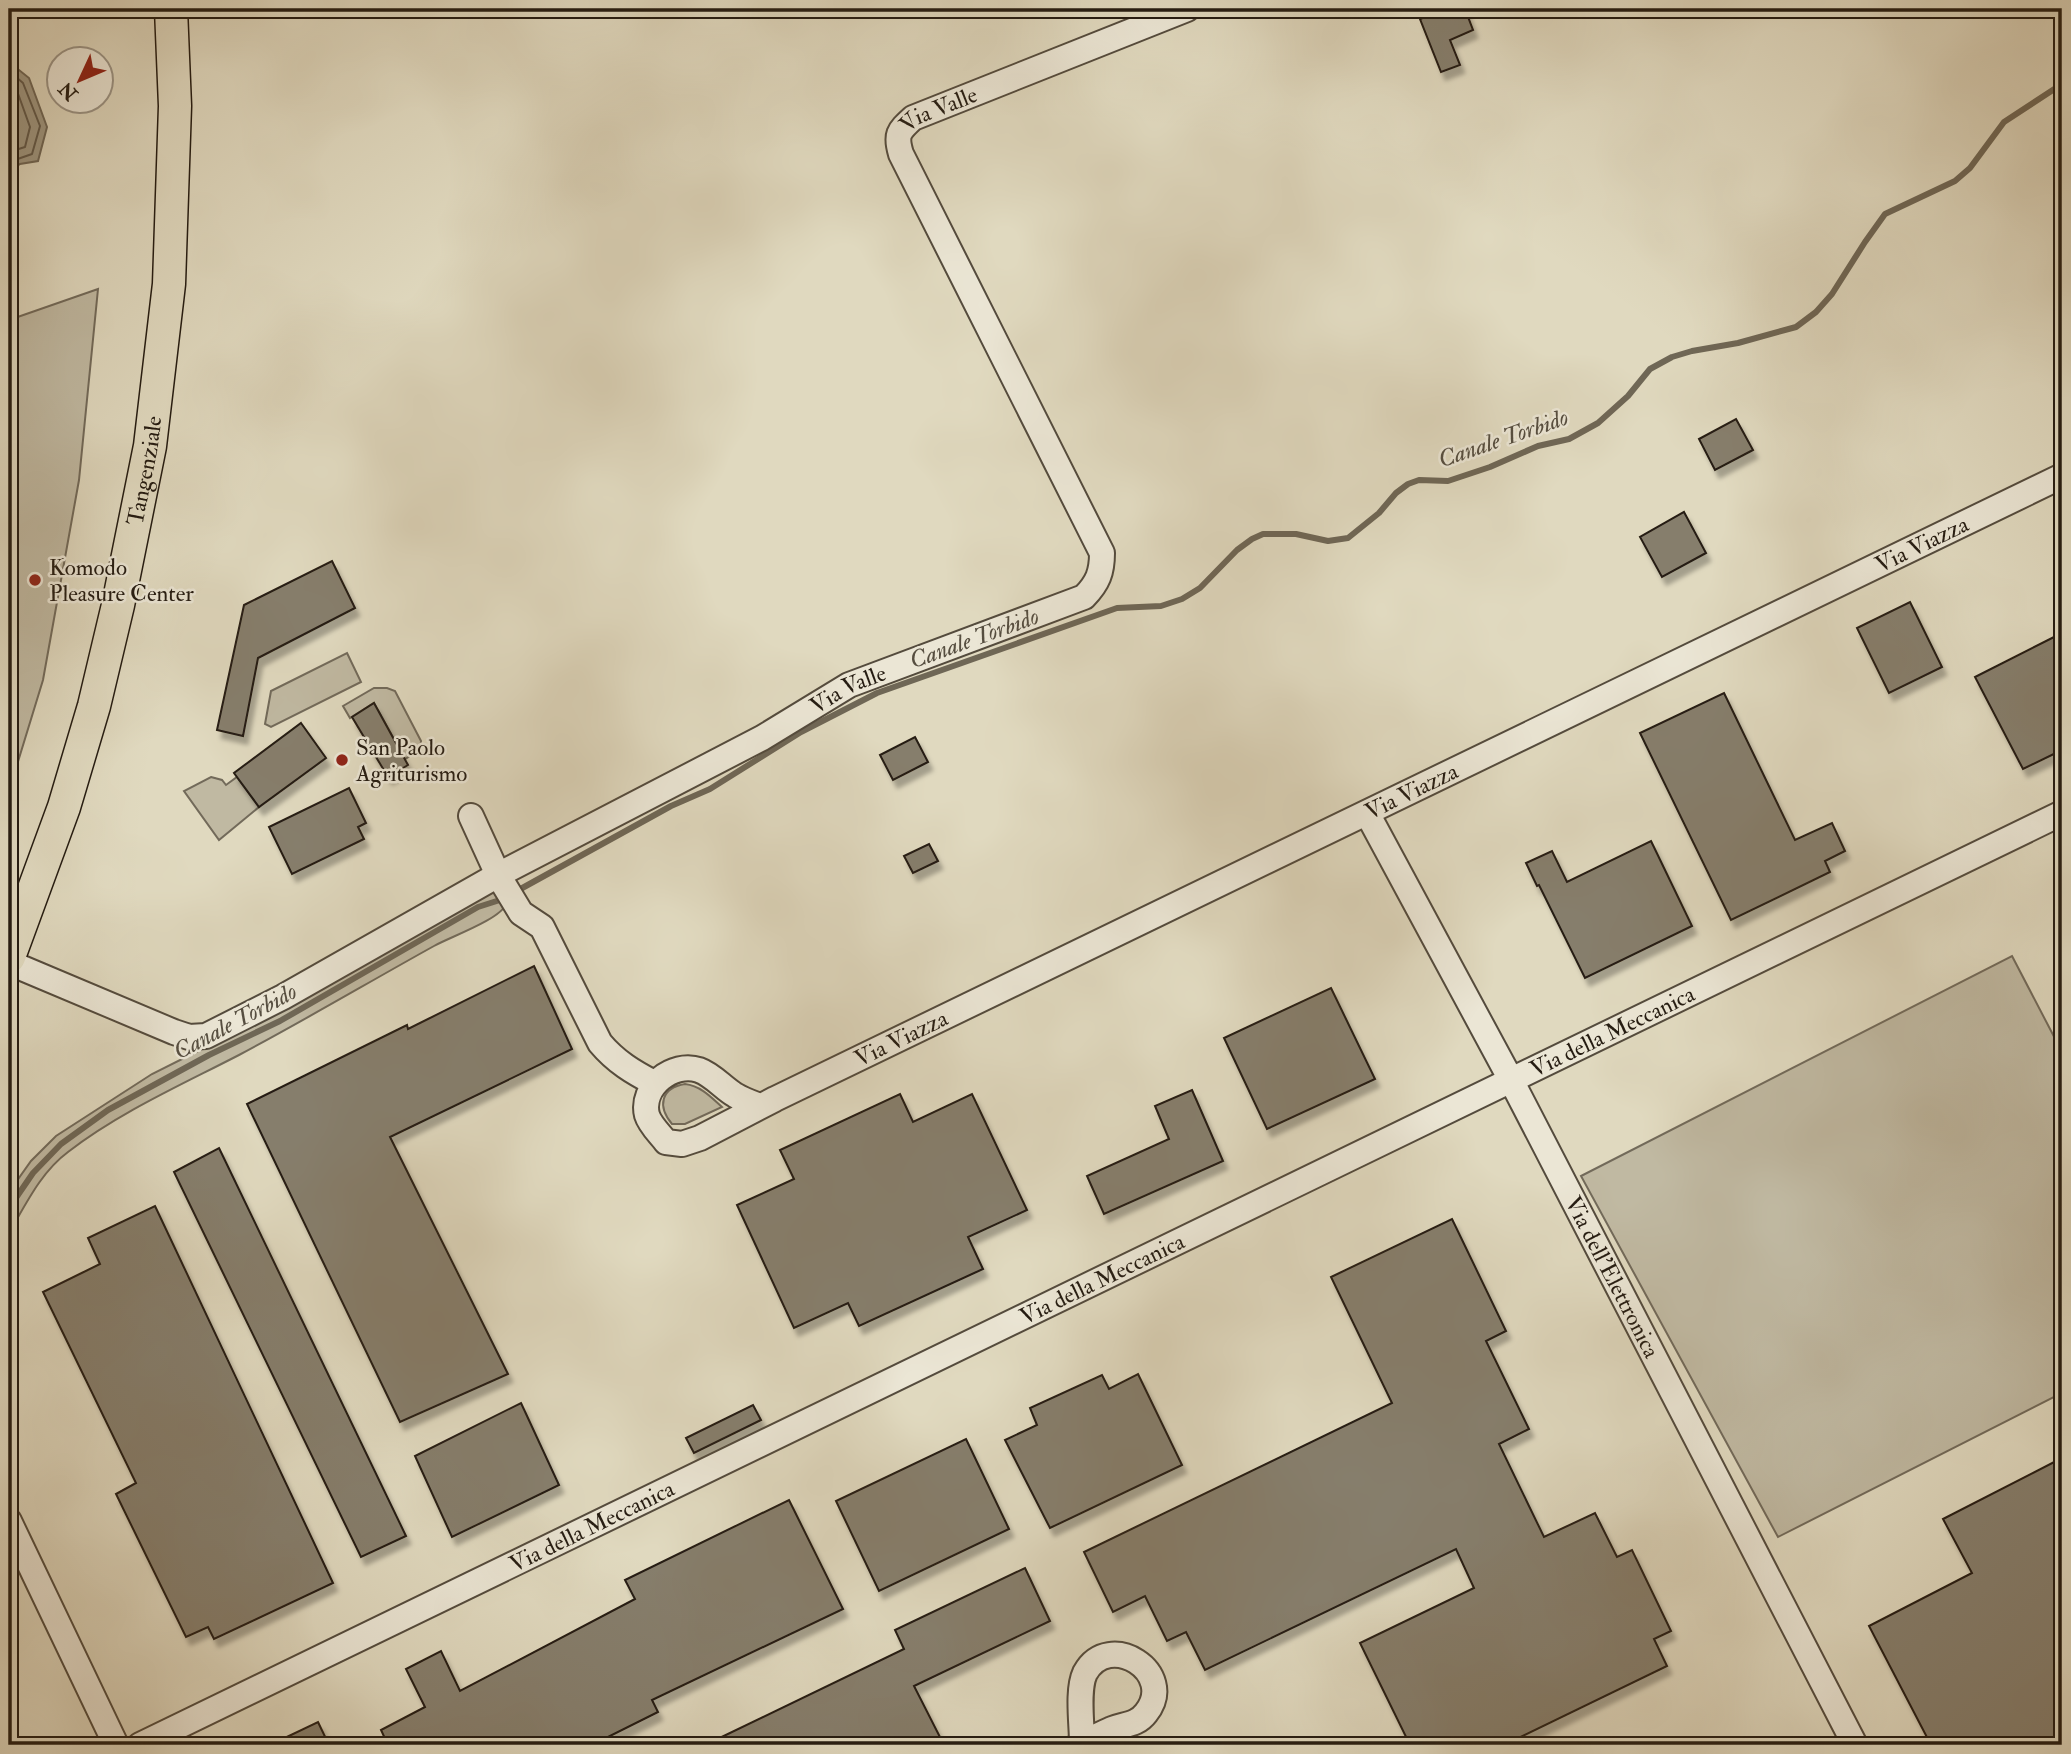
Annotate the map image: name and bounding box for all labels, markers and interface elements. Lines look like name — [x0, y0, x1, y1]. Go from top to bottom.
north arrow — [46, 46, 116, 116]
text: N — [53, 76, 84, 106]
street label: Via Valle — [893, 80, 982, 138]
water label: Canale Torbido — [1434, 402, 1572, 475]
street label: Tangenziale — [120, 414, 168, 528]
street label: Via Viazza — [1870, 509, 1974, 579]
place label: Komodo Pleasure Center — [49, 553, 194, 608]
marker: Komodo Pleasure Center — [27, 572, 43, 588]
water label: Canale Torbido — [905, 601, 1043, 676]
street label: Via Valle — [805, 658, 890, 720]
place label: San Paolo Agriturismo — [355, 733, 467, 788]
marker: San Paolo Agriturismo — [334, 752, 350, 768]
street label: Via Viazza — [1360, 756, 1463, 826]
water label: Canale Torbido — [168, 976, 302, 1067]
street label: Via della Meccanica — [1525, 979, 1700, 1084]
street label: Via Viazza — [850, 1003, 953, 1073]
street label: Via dell'Elettronica — [1559, 1191, 1666, 1363]
street label: Via della Meccanica — [1015, 1227, 1190, 1331]
street label: Via della Meccanica — [505, 1474, 680, 1579]

